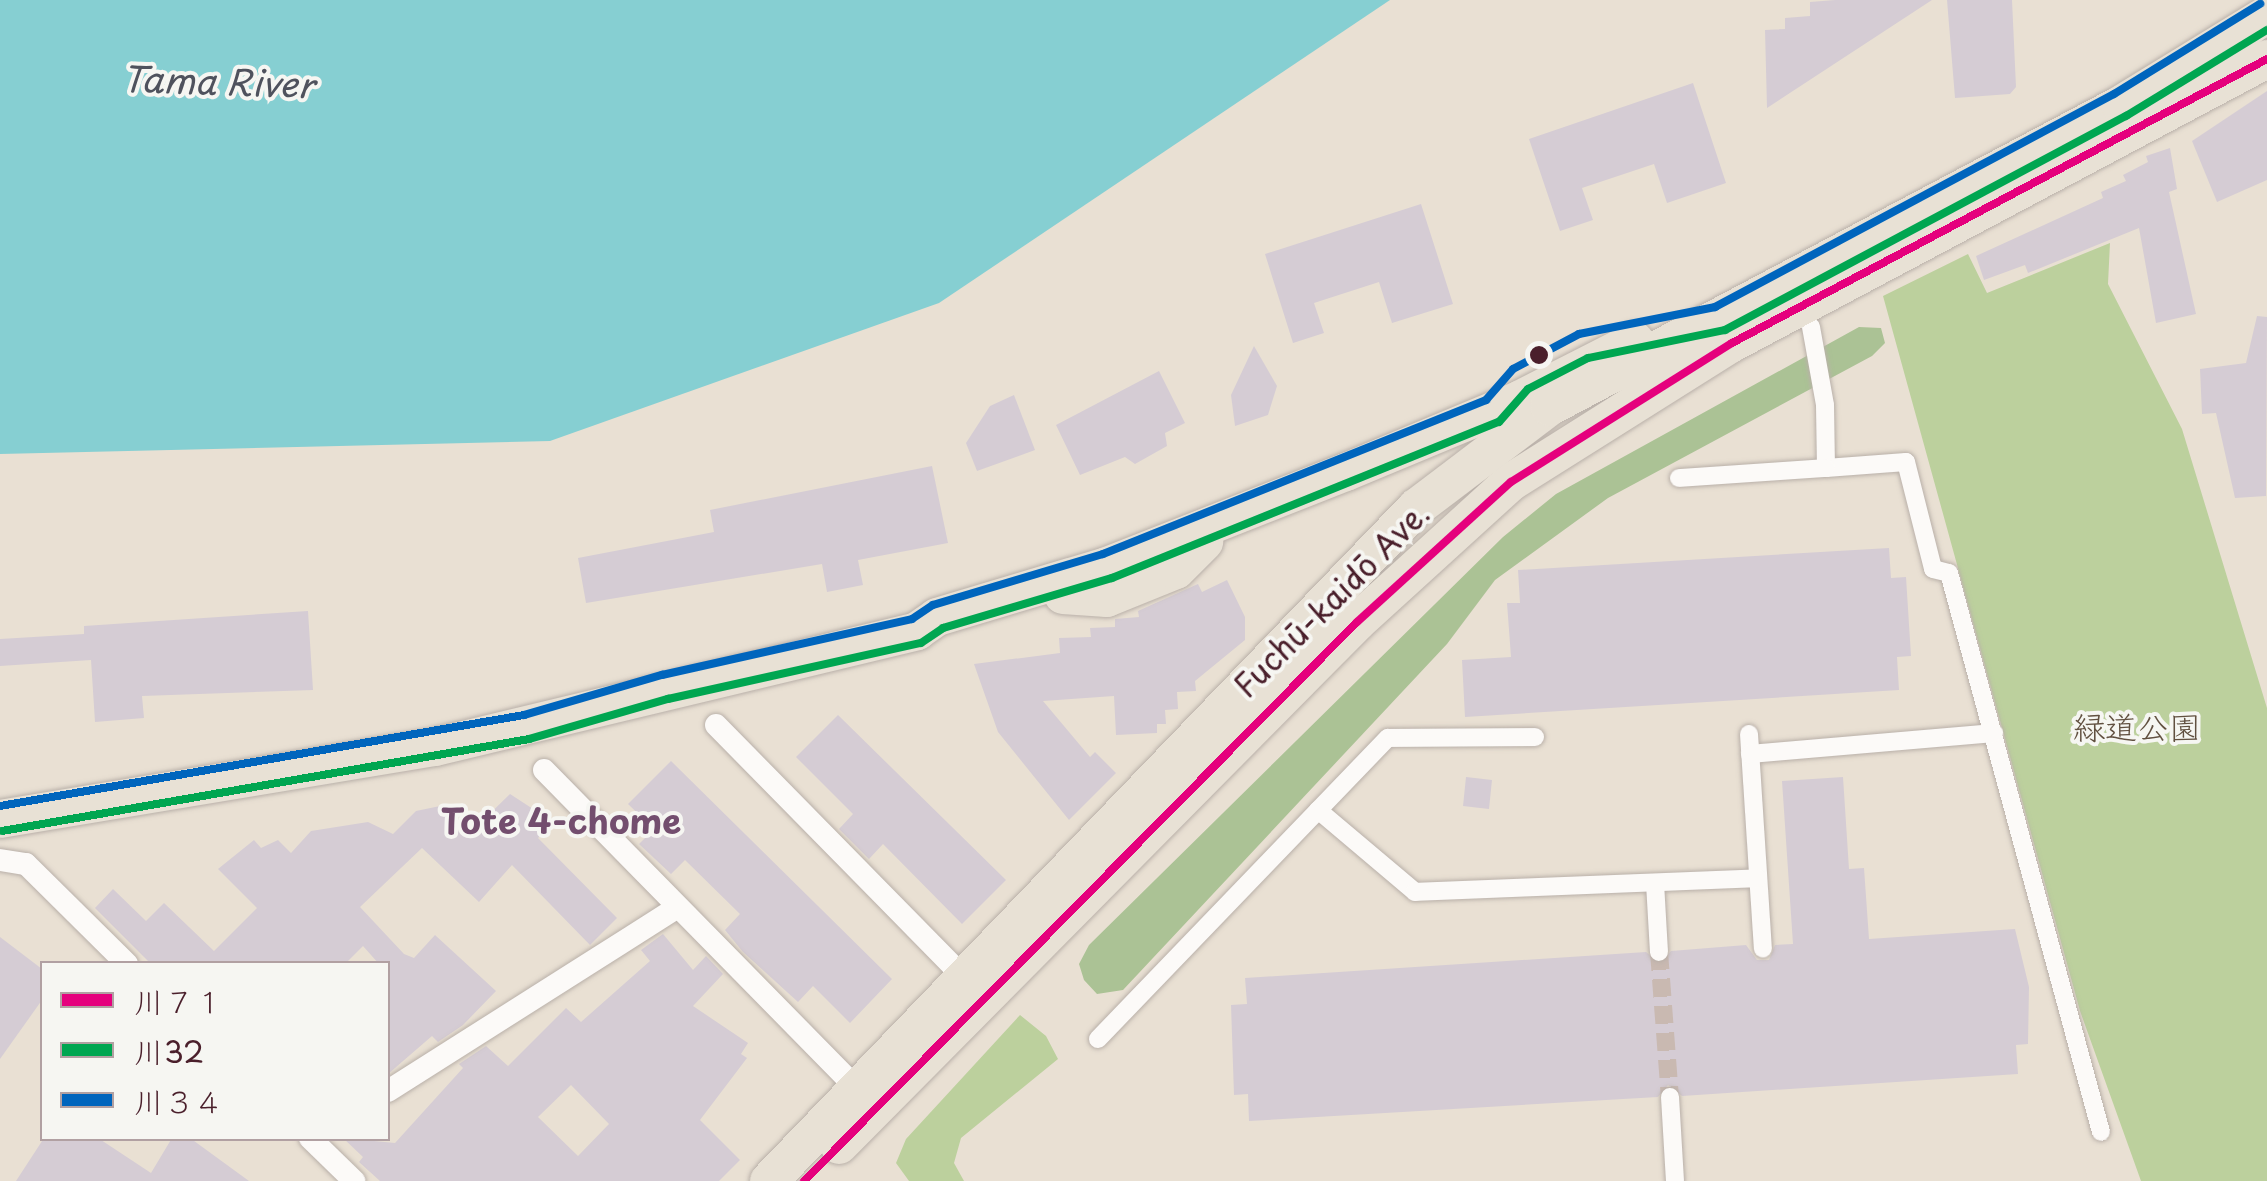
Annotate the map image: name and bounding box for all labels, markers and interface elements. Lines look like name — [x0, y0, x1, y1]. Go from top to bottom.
water label: Tama River — [121, 57, 315, 105]
unlabelled marker — [1529, 345, 1549, 365]
street label: Fuchū-kaidō Ave. — [1225, 493, 1437, 705]
park label: 緑道公園 — [2073, 707, 2201, 745]
district label: Tote 4-chome — [441, 799, 681, 841]
legend — [40, 961, 390, 1141]
text: 川７１ — [134, 978, 224, 1023]
text: 川32 — [134, 1028, 204, 1073]
text: 川３４ — [134, 1078, 224, 1123]

